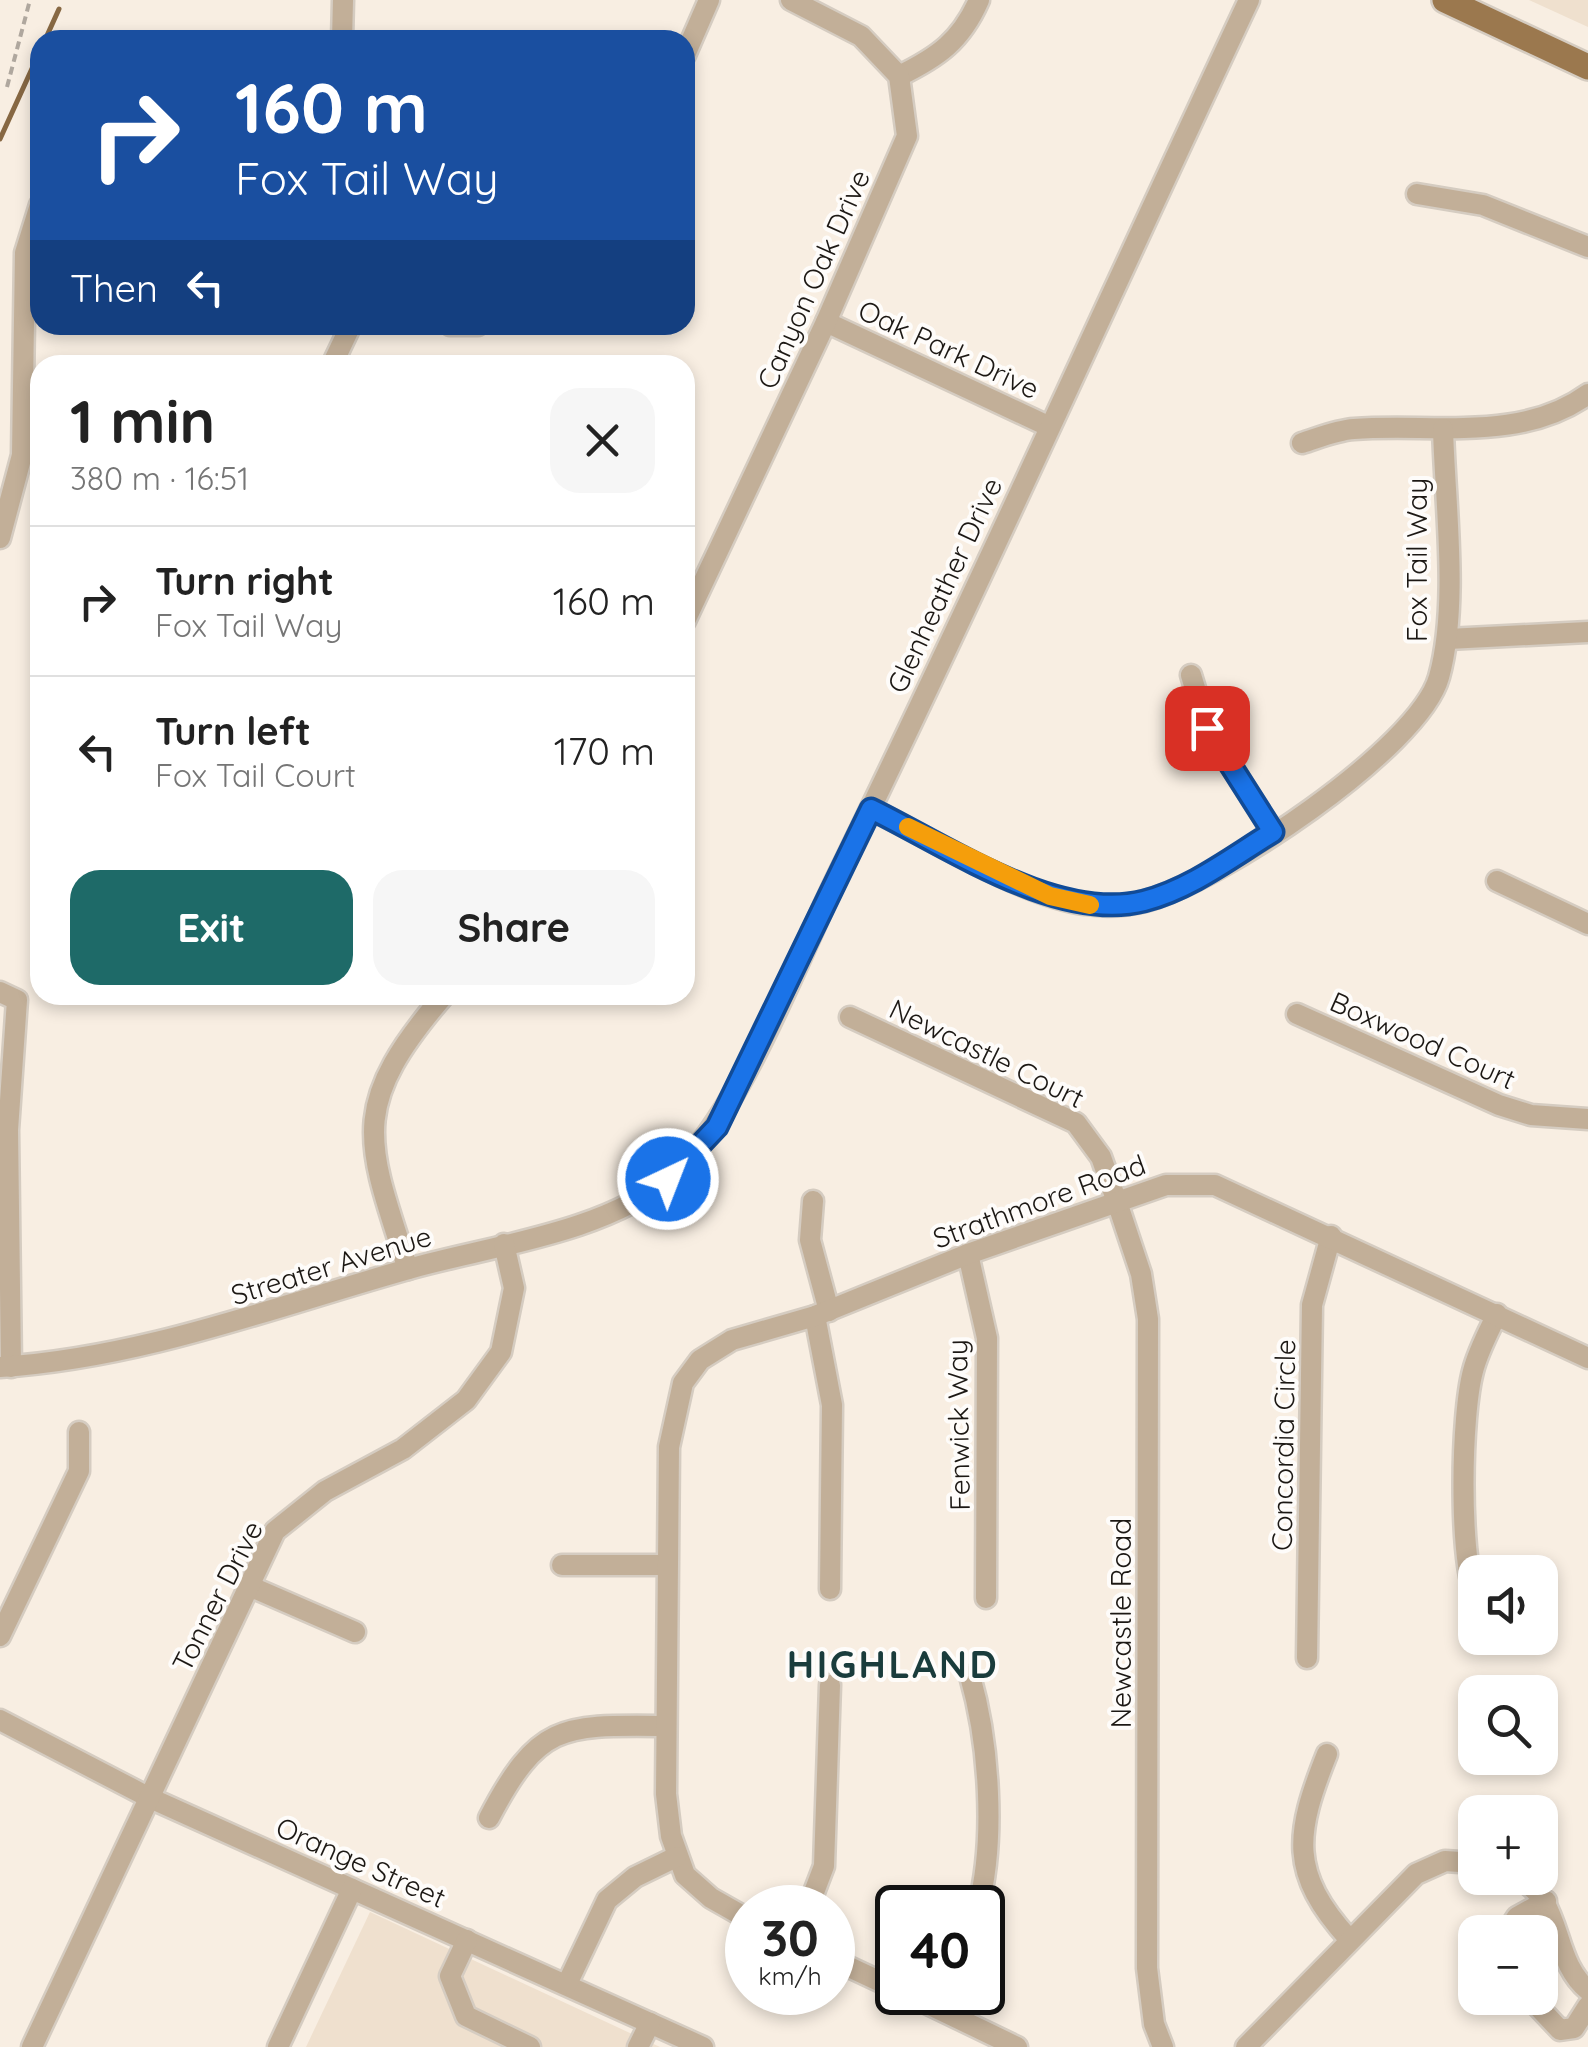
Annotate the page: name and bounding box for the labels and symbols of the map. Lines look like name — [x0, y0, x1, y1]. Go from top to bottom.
street label: Canyon Oak Drive — [749, 164, 877, 394]
street label: Oak Park Drive — [853, 292, 1045, 406]
street label: Glenheather Drive — [879, 472, 1009, 698]
street label: Fox Tail Way — [1399, 478, 1434, 642]
pin — [1165, 686, 1250, 771]
street label: Boxwood Court — [1325, 983, 1521, 1097]
street label: Newcastle Court — [884, 991, 1090, 1115]
position arrow — [616, 1127, 720, 1231]
street label: Strathmore Road — [928, 1146, 1150, 1256]
street label: Streater Avenue — [227, 1218, 435, 1312]
street label: Fenwick Way — [939, 1339, 977, 1511]
street label: Concordia Circle — [1264, 1339, 1302, 1551]
street label: Tonner Drive — [164, 1515, 270, 1677]
street label: Newcastle Road — [1103, 1518, 1138, 1728]
district label: HIGHLAND — [787, 1640, 999, 1688]
street label: Orange Street — [271, 1809, 451, 1915]
speed limit sign: 40 — [875, 1885, 1005, 2015]

